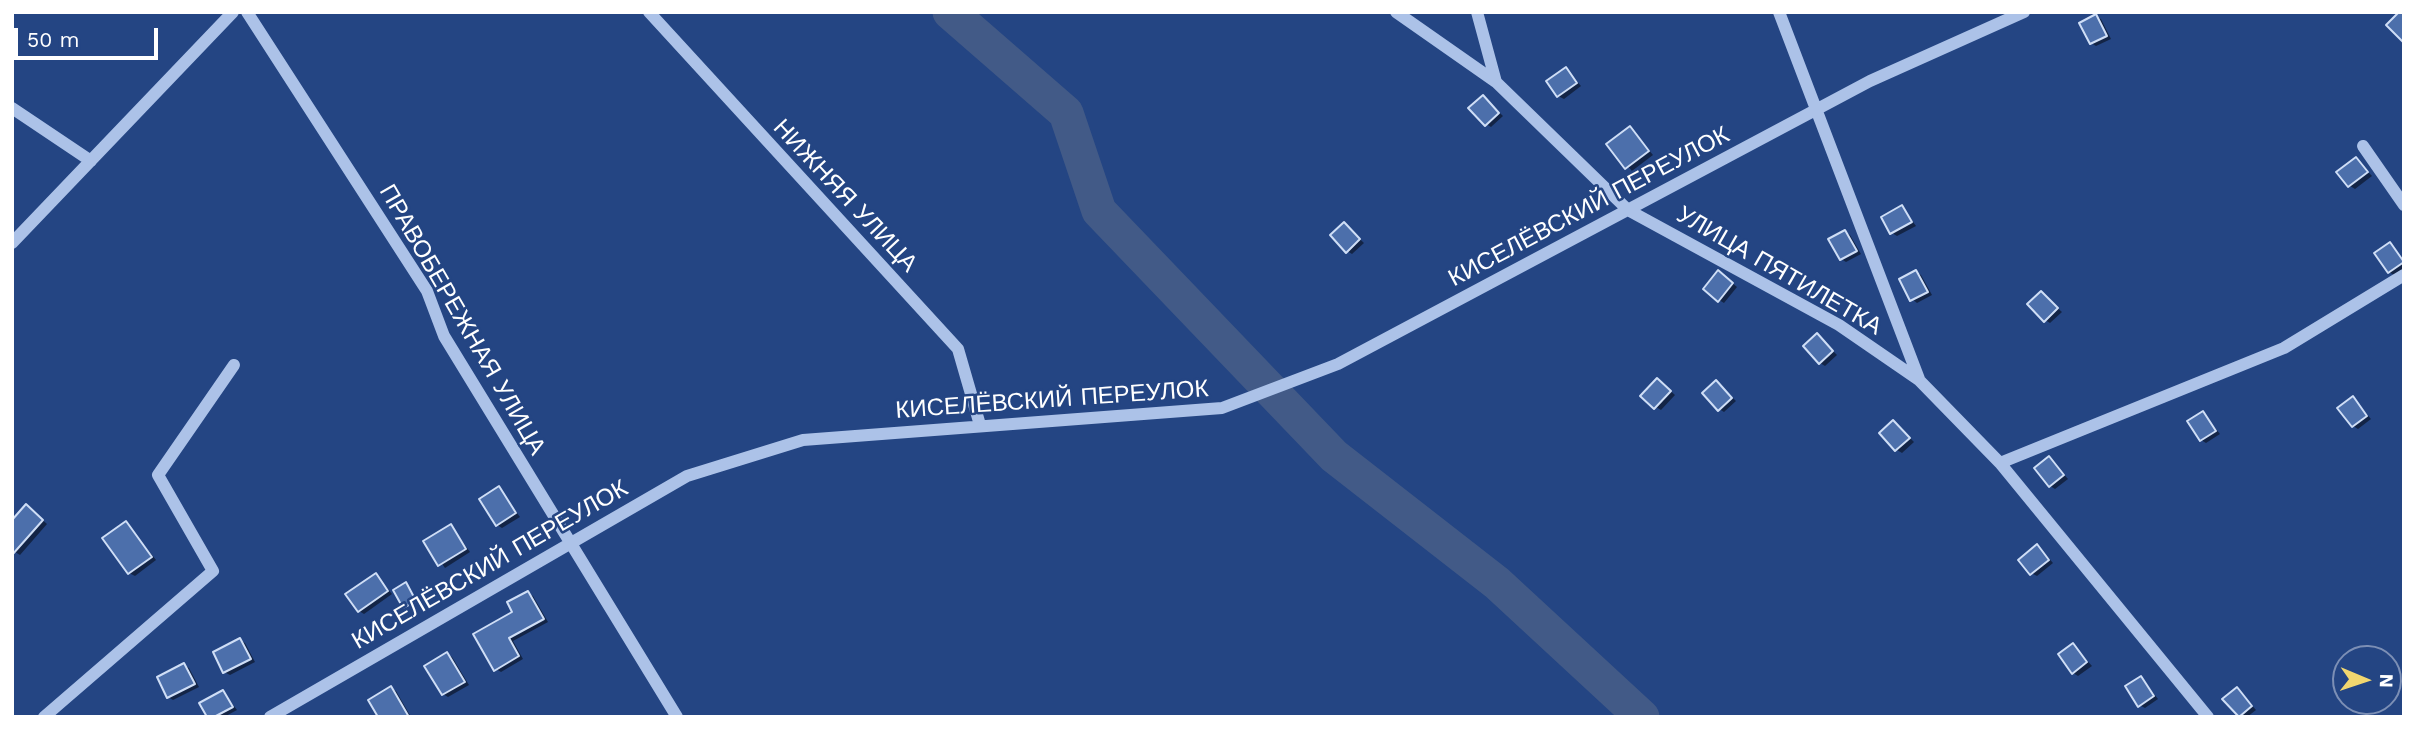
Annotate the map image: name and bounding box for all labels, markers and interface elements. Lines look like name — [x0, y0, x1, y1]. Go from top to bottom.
scale bar — [18, 14, 161, 58]
text: 50 m — [27, 27, 79, 52]
street label: НИЖНЯЯ УЛИЦА — [767, 114, 923, 278]
street label: КИСЕЛЁВСКИЙ ПЕРЕУЛОК — [1444, 121, 1734, 293]
street label: ПРАВОБЕРЕЖНАЯ УЛИЦА — [373, 180, 551, 460]
street label: УЛИЦА ПЯТИЛЕТКА — [1671, 200, 1887, 342]
street label: КИСЕЛЁВСКИЙ ПЕРЕУЛОК — [895, 375, 1209, 425]
street label: КИСЕЛЁВСКИЙ ПЕРЕУЛОК — [347, 474, 633, 656]
north arrow — [2332, 645, 2402, 715]
text: N — [2375, 673, 2398, 688]

